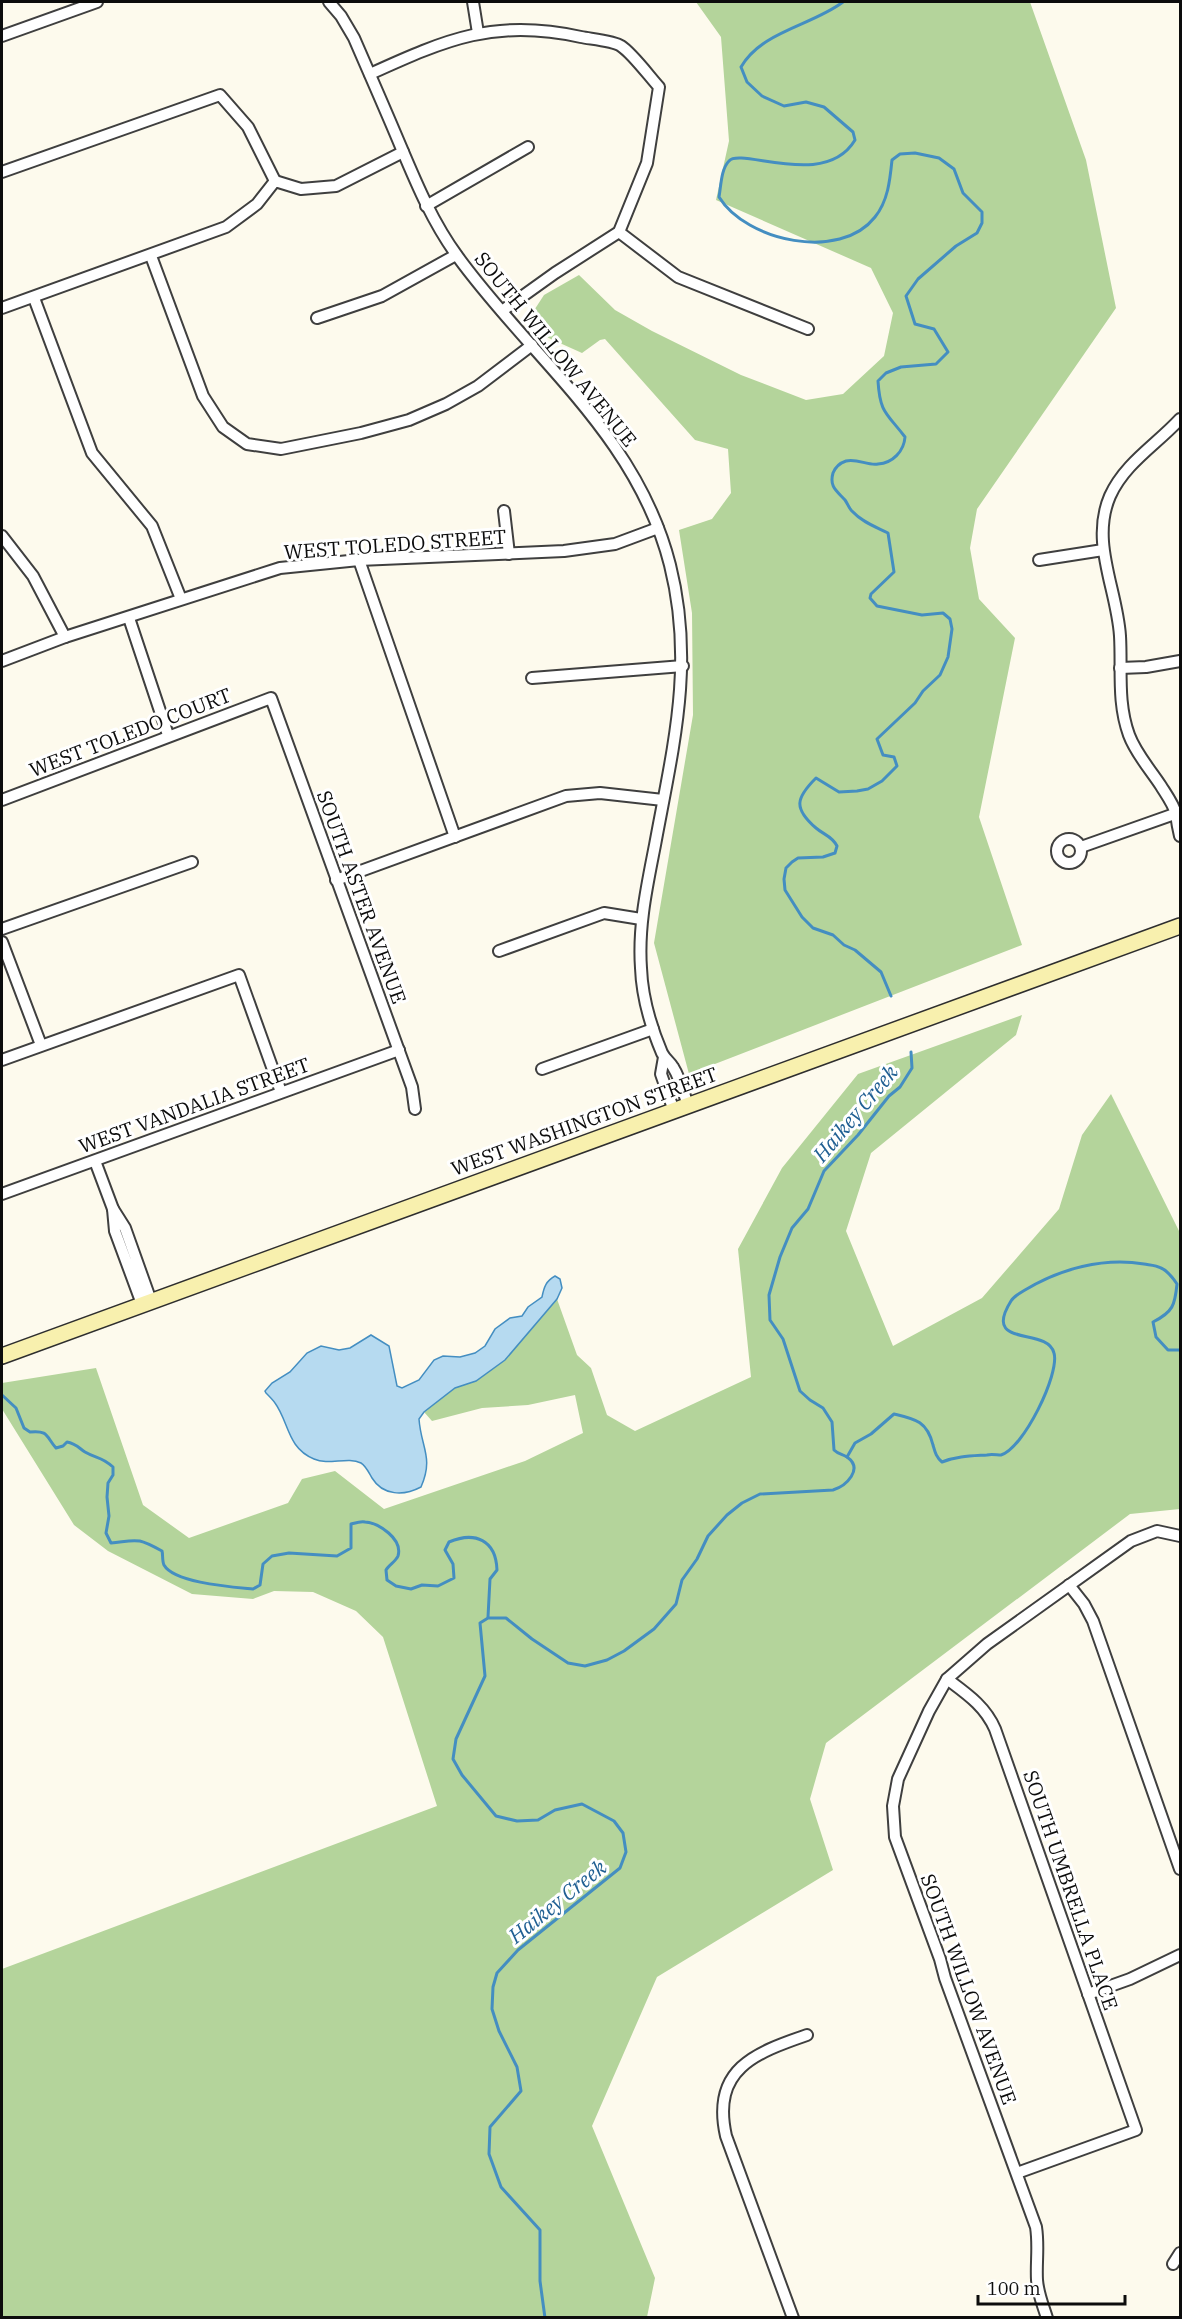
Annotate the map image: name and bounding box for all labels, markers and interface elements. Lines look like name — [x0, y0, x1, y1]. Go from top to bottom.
street label: SOUTH WILLOW AVENUE — [469, 246, 643, 452]
street label: WEST TOLEDO STREET — [283, 523, 507, 565]
street label: WEST TOLEDO COURT — [25, 681, 235, 783]
street label: SOUTH ASTER AVENUE — [311, 787, 413, 1007]
street label: WEST VANDALIA STREET — [75, 1051, 313, 1159]
water label: Haikey Creek — [806, 1058, 904, 1168]
street label: WEST WASHINGTON STREET — [447, 1060, 721, 1182]
street label: SOUTH UMBRELLA PLACE — [1017, 1767, 1125, 2013]
water label: Haikey Creek — [501, 1852, 613, 1950]
street label: SOUTH WILLOW AVENUE — [915, 1870, 1023, 2108]
scale bar — [978, 2268, 1125, 2306]
text: 100 m — [987, 2277, 1041, 2300]

